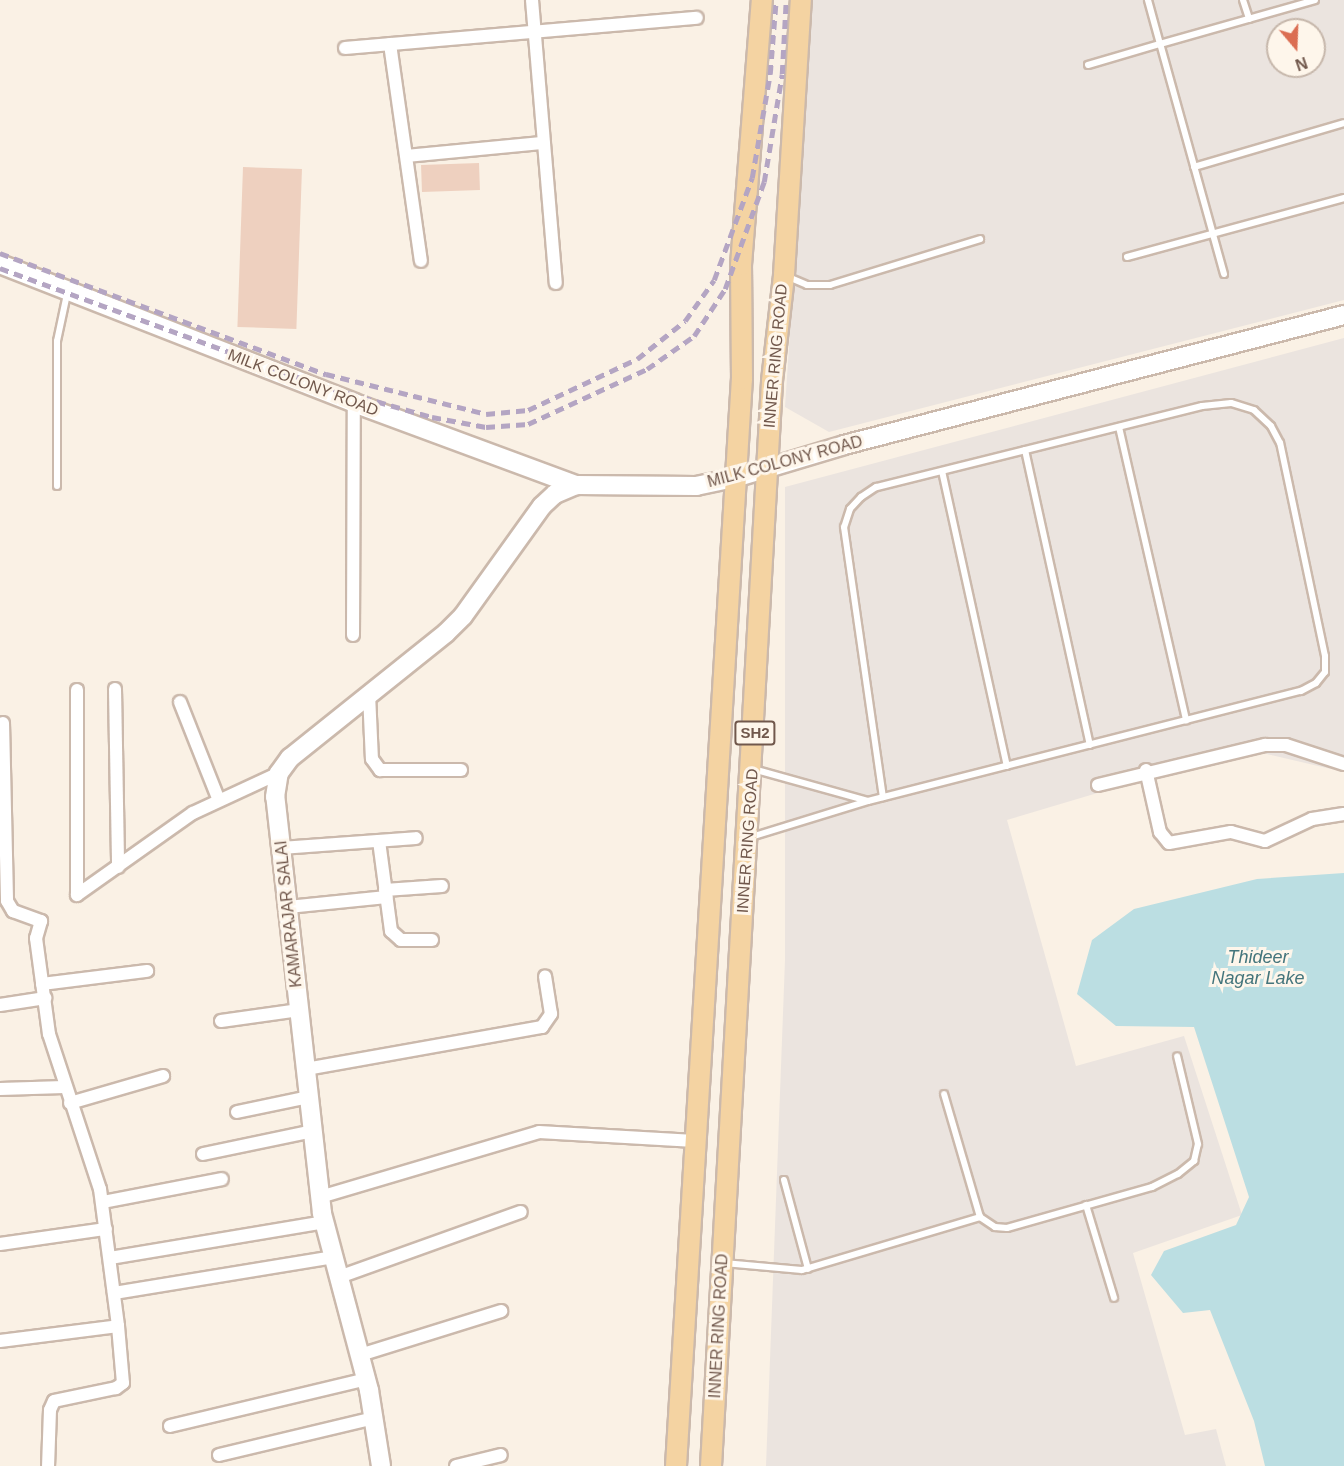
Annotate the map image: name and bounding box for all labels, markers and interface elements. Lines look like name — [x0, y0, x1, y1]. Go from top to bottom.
north arrow — [1266, 18, 1326, 78]
text: N — [1293, 54, 1310, 74]
street label: INNER RING ROAD — [760, 283, 792, 429]
street label: MILK COLONY ROAD — [225, 345, 381, 421]
street label: MILK COLONY ROAD — [705, 432, 865, 492]
road number: SH2 — [734, 721, 776, 745]
street label: INNER RING ROAD — [733, 768, 763, 914]
street label: KAMARAJAR SALAI — [272, 840, 306, 988]
water label: Thideer Nagar Lake — [1211, 947, 1305, 990]
street label: INNER RING ROAD — [706, 1253, 732, 1399]

